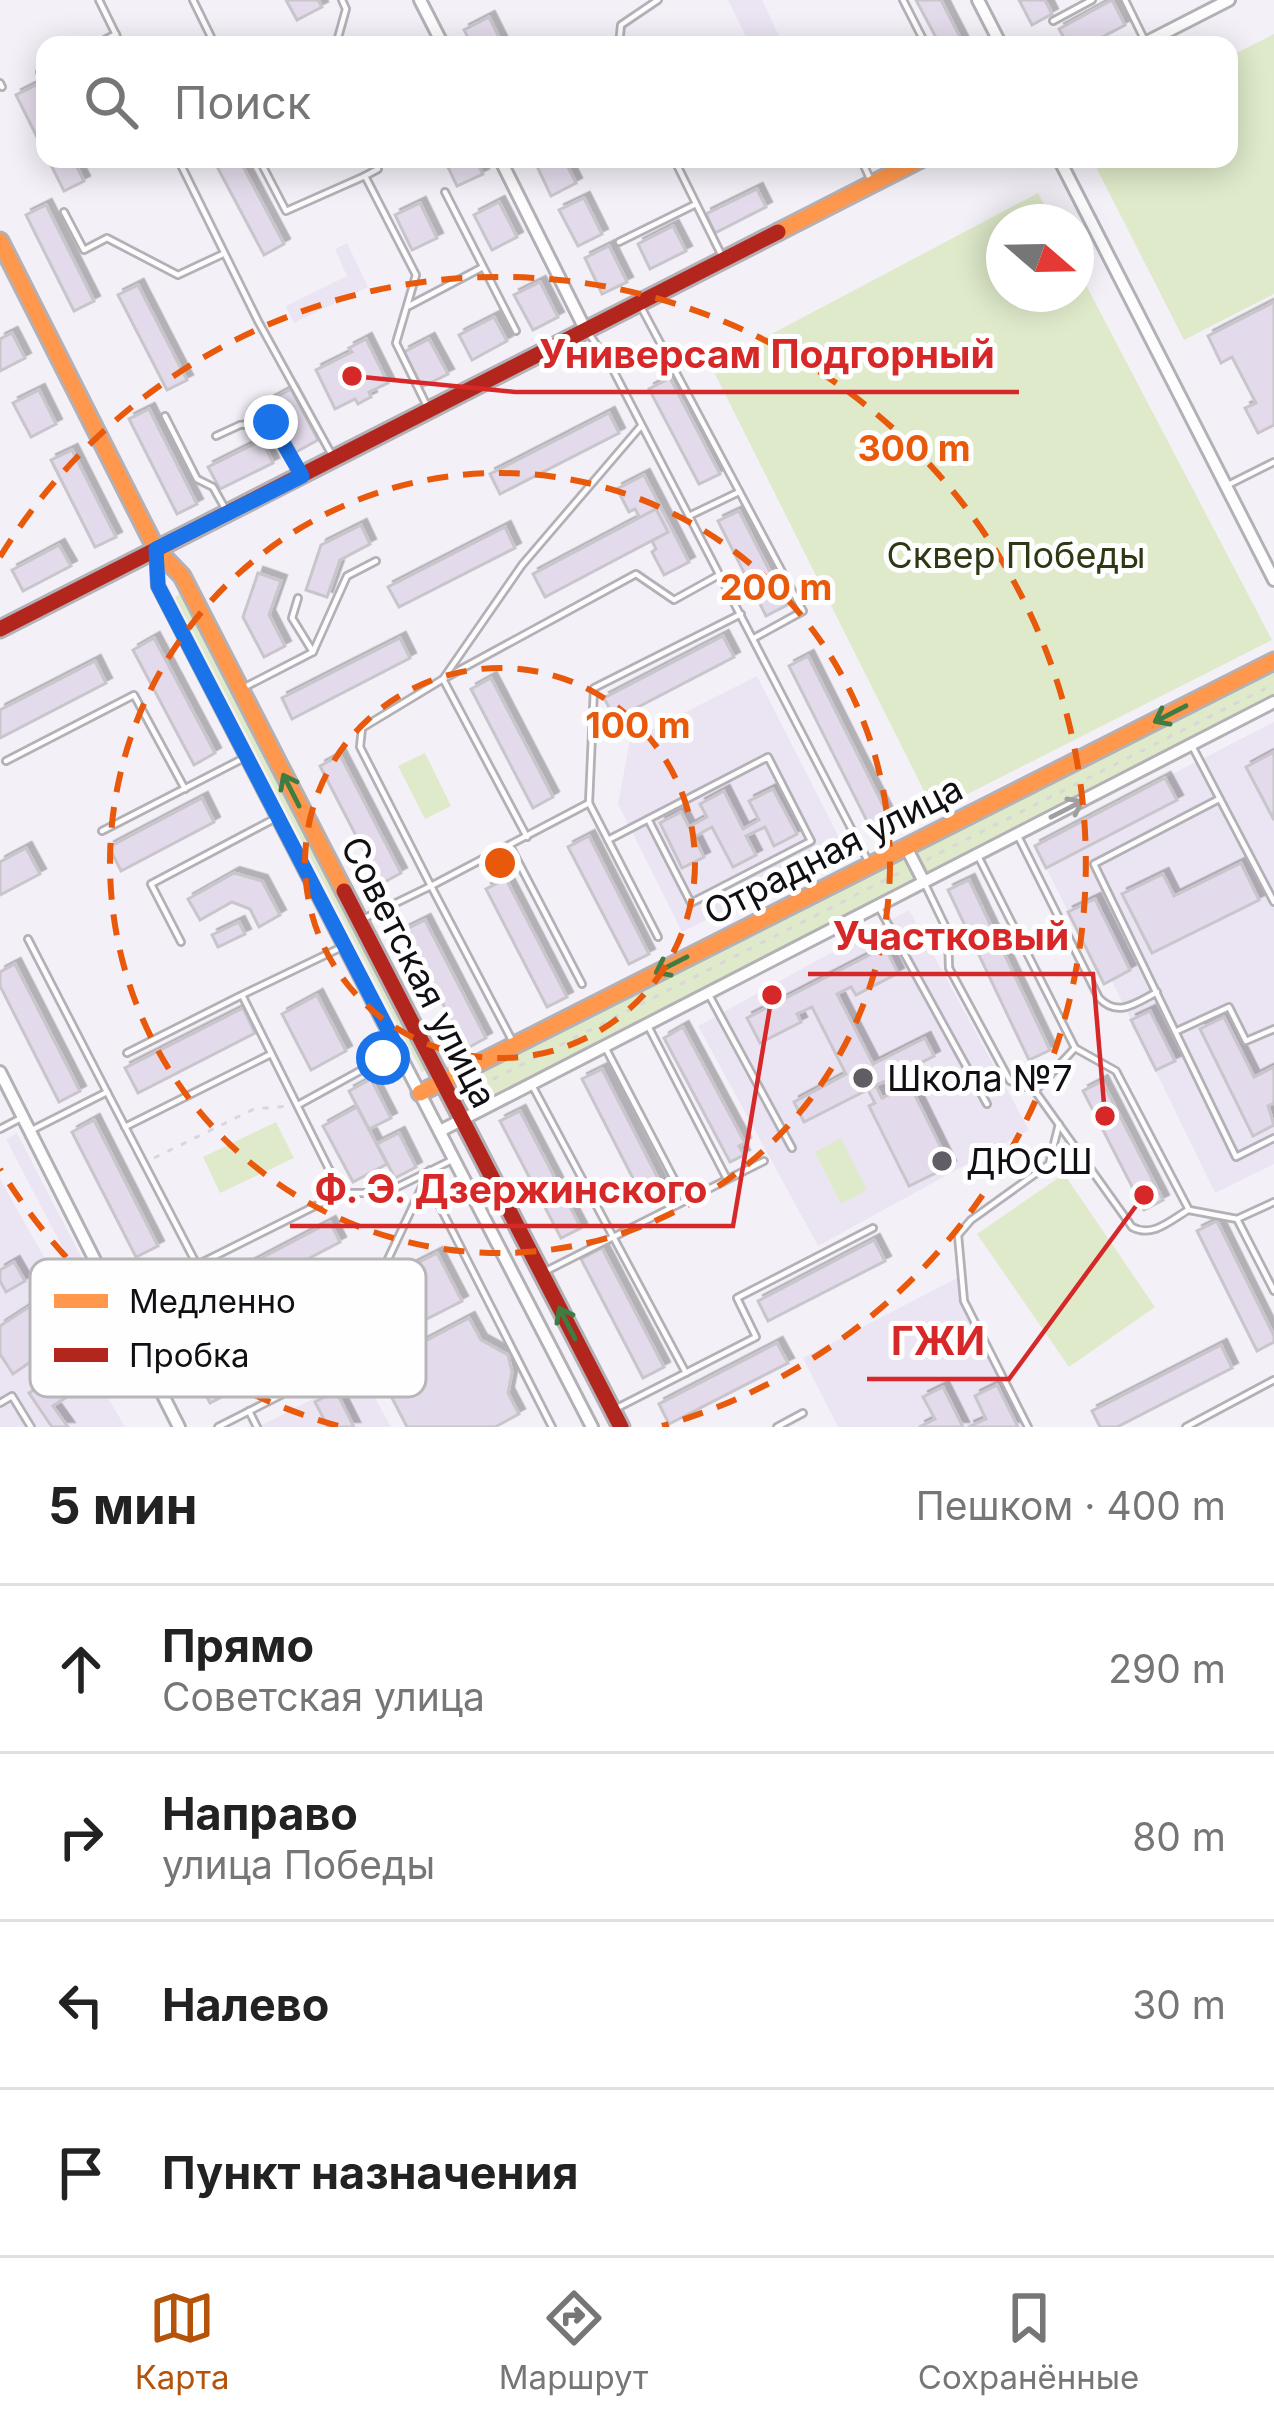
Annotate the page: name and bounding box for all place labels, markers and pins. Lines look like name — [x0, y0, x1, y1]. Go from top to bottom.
callout: Универсам Подгорный — [515, 317, 1019, 392]
centre of rings — [479, 842, 521, 884]
callout: Участковый — [808, 899, 1093, 974]
place label: Школа №7 — [887, 1056, 1073, 1100]
marker: Школа №7 — [850, 1065, 876, 1091]
place label: ДЮСШ — [966, 1139, 1093, 1183]
marker: ДЮСШ — [929, 1148, 955, 1174]
callout: Ф. Э. Дзержинского — [290, 1151, 733, 1226]
callout: ГЖИ — [867, 1304, 1009, 1379]

